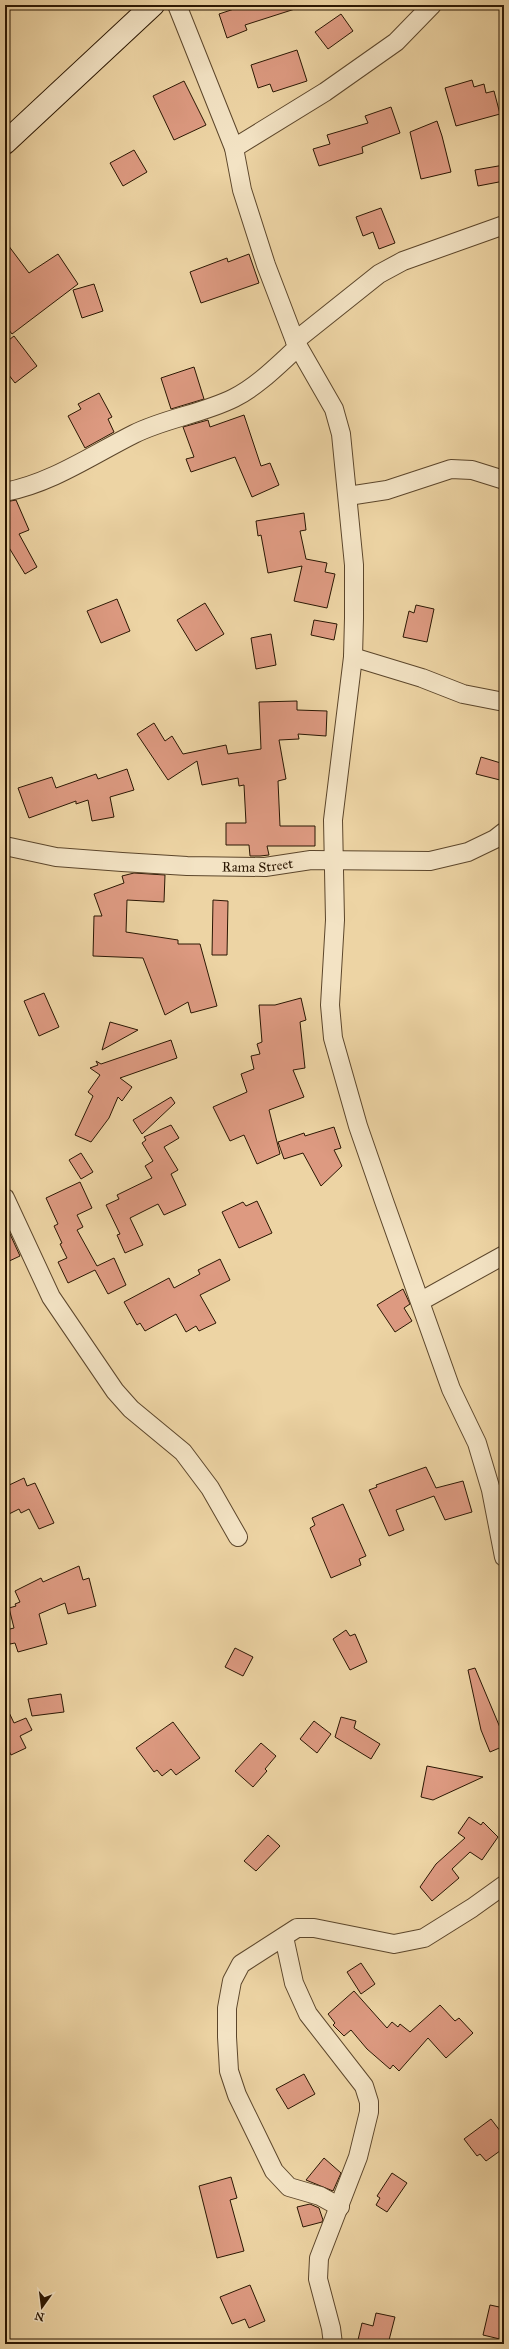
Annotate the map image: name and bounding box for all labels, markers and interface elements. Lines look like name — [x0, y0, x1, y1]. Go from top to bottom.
street label: Rama Street — [222, 855, 294, 876]
north arrow — [22, 2287, 62, 2327]
text: N — [33, 2309, 46, 2324]

